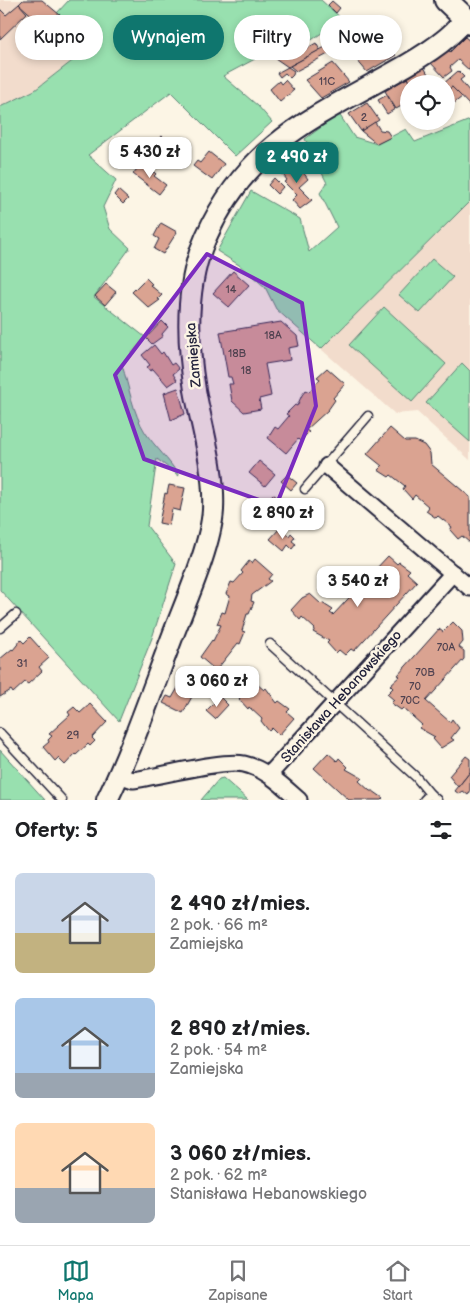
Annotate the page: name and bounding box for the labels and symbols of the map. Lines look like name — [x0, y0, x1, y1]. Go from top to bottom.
house number: 11C — [319, 75, 335, 88]
house number: 2 — [361, 111, 368, 124]
pin: 5 430 zł — [98, 136, 202, 179]
pin: 2 490 zł — [245, 142, 349, 184]
house number: 14 — [226, 283, 237, 296]
street label: Zamiejska — [182, 322, 205, 389]
house number: 18A — [264, 329, 282, 342]
house number: 18B — [228, 347, 247, 360]
house number: 18 — [241, 364, 251, 377]
pin: 2 890 zł — [231, 498, 335, 540]
pin: 3 540 zł — [306, 566, 410, 608]
street label: Stanisława Hebanowskiego — [277, 627, 405, 766]
house number: 70A — [437, 641, 456, 654]
house number: 31 — [16, 657, 28, 670]
pin: 3 060 zł — [165, 666, 269, 708]
house number: 70B — [415, 666, 435, 679]
house number: 70 — [409, 680, 421, 693]
house number: 70C — [400, 694, 420, 707]
house number: 29 — [67, 729, 79, 742]

